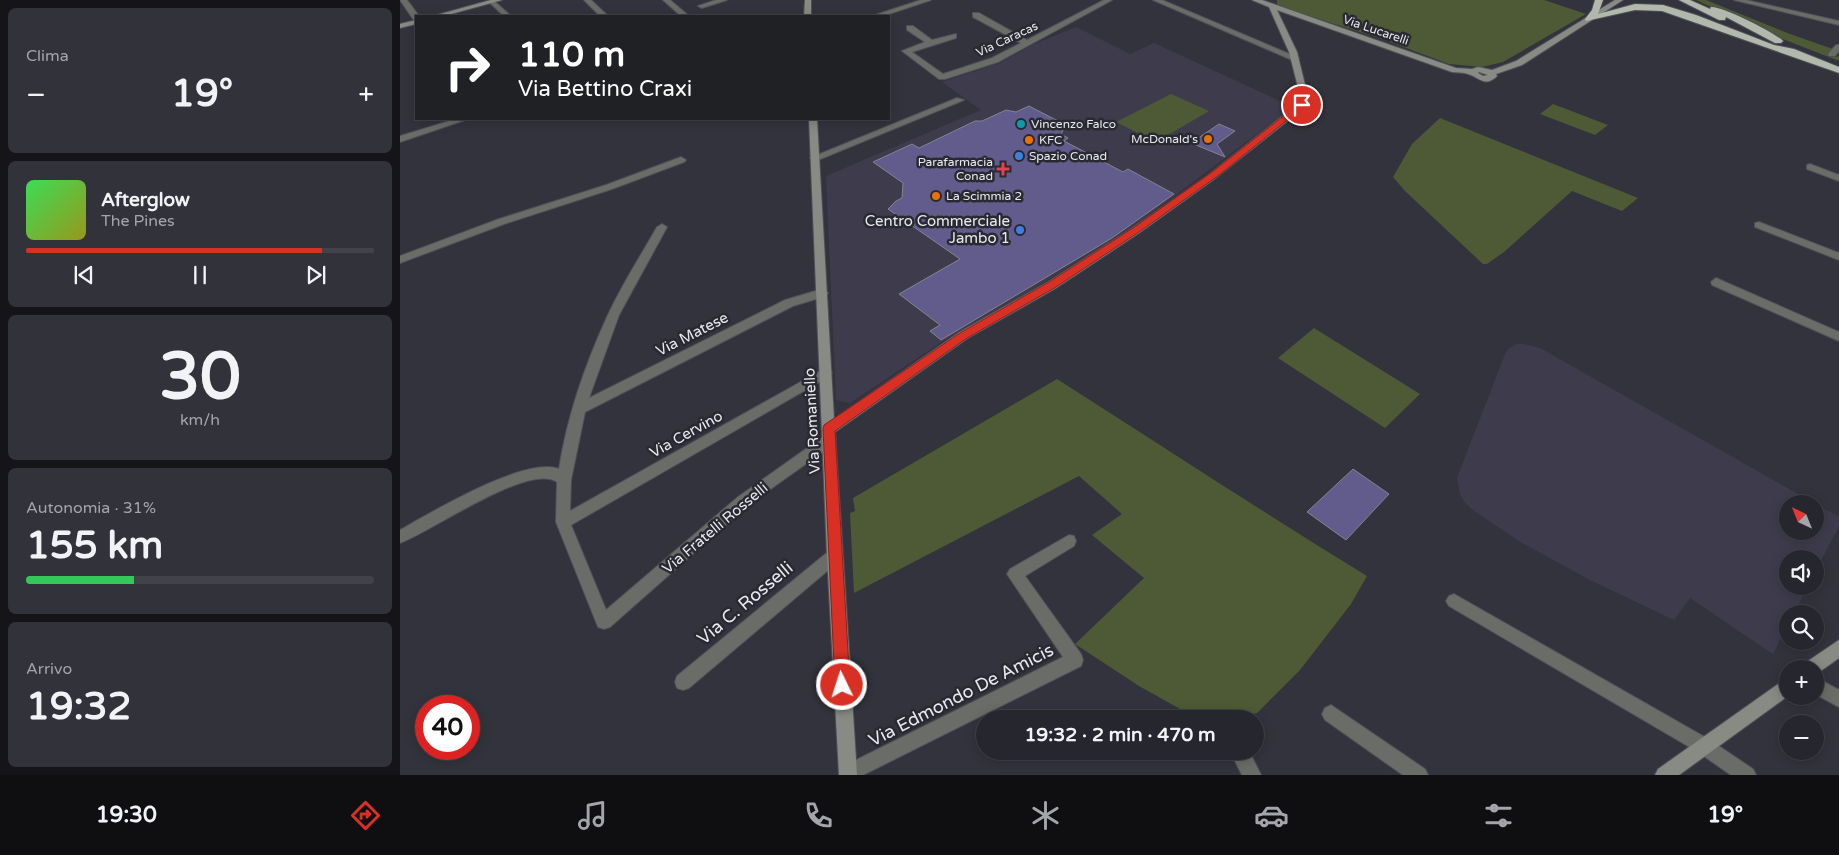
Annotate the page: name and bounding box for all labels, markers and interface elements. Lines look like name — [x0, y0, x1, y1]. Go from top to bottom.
street label: Via Lucarelli — [1341, 12, 1411, 48]
street label: Via Caracas — [974, 19, 1040, 59]
text: 110 m — [518, 34, 625, 76]
icon: right — [435, 35, 500, 100]
text: Clima — [26, 46, 69, 66]
text: 19° — [171, 71, 233, 117]
text: Via Bettino Craxi — [518, 76, 692, 102]
text: − — [26, 78, 46, 112]
text: + — [358, 78, 374, 112]
pin — [1281, 84, 1323, 126]
icon: arrive — [1288, 91, 1316, 119]
place label: Vincenzo Falco — [1031, 117, 1116, 131]
marker: Vincenzo Falco — [1015, 118, 1027, 130]
place label: McDonald's — [1131, 132, 1198, 146]
place label: KFC — [1039, 133, 1062, 147]
marker: McDonald's — [1202, 133, 1214, 145]
marker: KFC — [1023, 134, 1035, 146]
place label: Spazio Conad — [1029, 149, 1107, 163]
marker: Spazio Conad — [1013, 150, 1025, 162]
place label: Parafarmacia Conad — [918, 155, 993, 183]
marker: Parafarmacia Conad — [997, 163, 1009, 175]
text: Afterglow — [101, 189, 190, 211]
place label: La Scimmia 2 — [946, 189, 1022, 203]
marker: La Scimmia 2 — [930, 190, 942, 202]
text: The Pines — [101, 211, 175, 231]
place label: Centro Commerciale Jambo 1 — [865, 212, 1010, 247]
marker: Centro Commerciale Jambo 1 — [1014, 224, 1026, 236]
icon: previous — [70, 261, 98, 289]
icon: pause — [186, 261, 214, 289]
icon: next — [302, 261, 330, 289]
street label: Via Matese — [653, 308, 731, 360]
text: 30 — [159, 338, 241, 417]
street label: Via Romaniello — [800, 367, 824, 475]
street label: Via Cervino — [646, 407, 726, 461]
text: km/h — [180, 410, 220, 430]
street label: Via Fratelli Rosselli — [659, 479, 771, 577]
north arrow — [1779, 495, 1824, 540]
map controls — [1779, 495, 1824, 760]
text: Autonomia · 31% — [26, 498, 156, 518]
text: 155 km — [26, 523, 163, 569]
button: sound — [1779, 550, 1824, 595]
street label: Via C. Rosselli — [693, 557, 797, 649]
button: search — [1779, 605, 1824, 650]
street label: Via Edmondo De Amicis — [865, 639, 1057, 751]
position arrow — [815, 658, 867, 710]
text: Arrivo — [26, 659, 72, 679]
button: + — [1779, 660, 1824, 705]
text: 19:32 — [26, 684, 131, 730]
speed limit sign: 40 — [415, 695, 480, 760]
button: − — [1779, 715, 1824, 760]
text: 19:32 · 2 min · 470 m — [1024, 724, 1216, 746]
icon: directions — [348, 798, 383, 833]
icon: music — [575, 798, 610, 833]
icon: phone — [801, 798, 836, 833]
icon: climate — [1028, 798, 1063, 833]
icon: car — [1254, 798, 1289, 833]
icon: filters — [1481, 798, 1516, 833]
text: 19:30 — [96, 802, 157, 828]
text: 19° — [1707, 802, 1743, 828]

